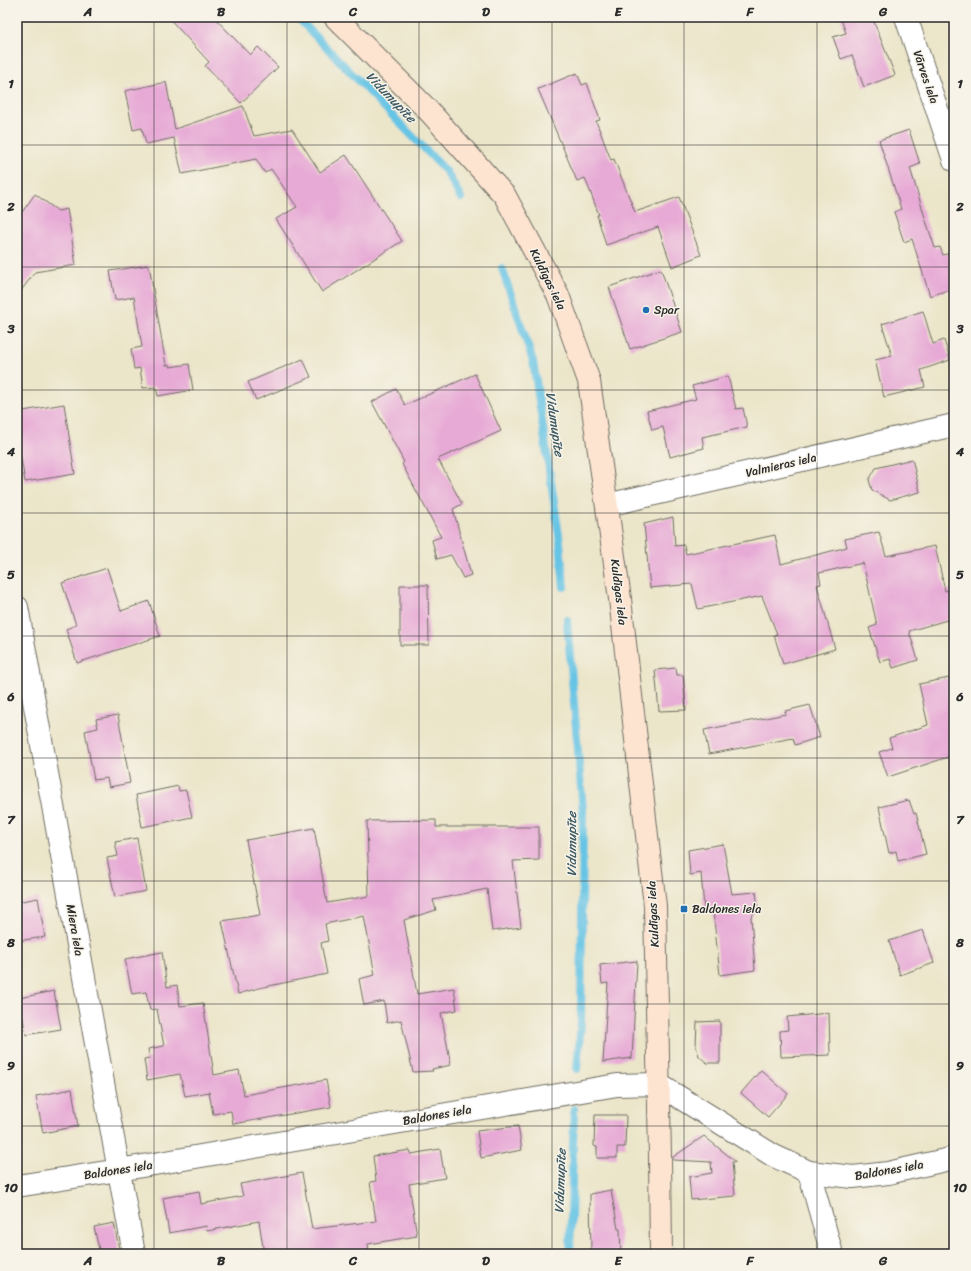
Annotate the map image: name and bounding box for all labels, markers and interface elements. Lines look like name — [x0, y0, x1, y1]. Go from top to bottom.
text: A — [83, 0, 92, 23]
text: B — [217, 0, 226, 23]
text: C — [348, 0, 358, 23]
text: D — [482, 0, 490, 23]
text: E — [614, 0, 623, 23]
text: F — [745, 0, 754, 23]
text: G — [878, 0, 888, 23]
street label: Vārves iela — [907, 47, 945, 107]
water label: Vidumupīte — [360, 66, 423, 129]
text: 1 — [8, 72, 14, 95]
text: 1 — [957, 72, 963, 95]
text: 2 — [6, 195, 15, 218]
text: 2 — [955, 195, 964, 218]
street label: Kuldīgas iela — [524, 244, 573, 315]
place label: Spar — [654, 299, 680, 321]
marker: Spar — [641, 305, 651, 315]
text: 3 — [6, 317, 15, 340]
text: 3 — [955, 317, 964, 340]
water label: Vidumupīte — [539, 390, 571, 459]
text: 4 — [6, 440, 16, 463]
text: 4 — [955, 440, 965, 463]
street label: Valmieras iela — [743, 446, 819, 484]
street label: Kuldīgas iela — [604, 558, 634, 627]
text: 5 — [7, 563, 15, 586]
text: 5 — [956, 563, 964, 586]
text: 6 — [6, 685, 15, 708]
text: 6 — [955, 685, 964, 708]
text: 7 — [7, 808, 16, 831]
text: 7 — [956, 808, 965, 831]
water label: Vidumupīte — [560, 810, 583, 876]
street label: Kuldīgas iela — [640, 879, 666, 948]
place label: Baldones iela — [692, 898, 761, 920]
street label: Miera iela — [60, 902, 90, 958]
marker: Baldones iela — [679, 904, 689, 914]
text: 8 — [6, 931, 15, 954]
text: 8 — [955, 931, 964, 954]
text: 9 — [7, 1054, 15, 1077]
text: 9 — [956, 1054, 964, 1077]
street label: Baldones iela — [401, 1098, 473, 1132]
water label: Vidumupīte — [547, 1147, 573, 1214]
street label: Baldones iela — [853, 1153, 925, 1187]
street label: Baldones iela — [82, 1154, 154, 1186]
text: 10 — [4, 1176, 18, 1199]
text: 10 — [953, 1176, 967, 1199]
text: A — [83, 1249, 92, 1271]
text: B — [217, 1249, 226, 1271]
text: C — [348, 1249, 358, 1271]
text: D — [482, 1249, 490, 1271]
text: E — [614, 1249, 623, 1271]
text: F — [745, 1249, 754, 1271]
text: G — [878, 1249, 888, 1271]

